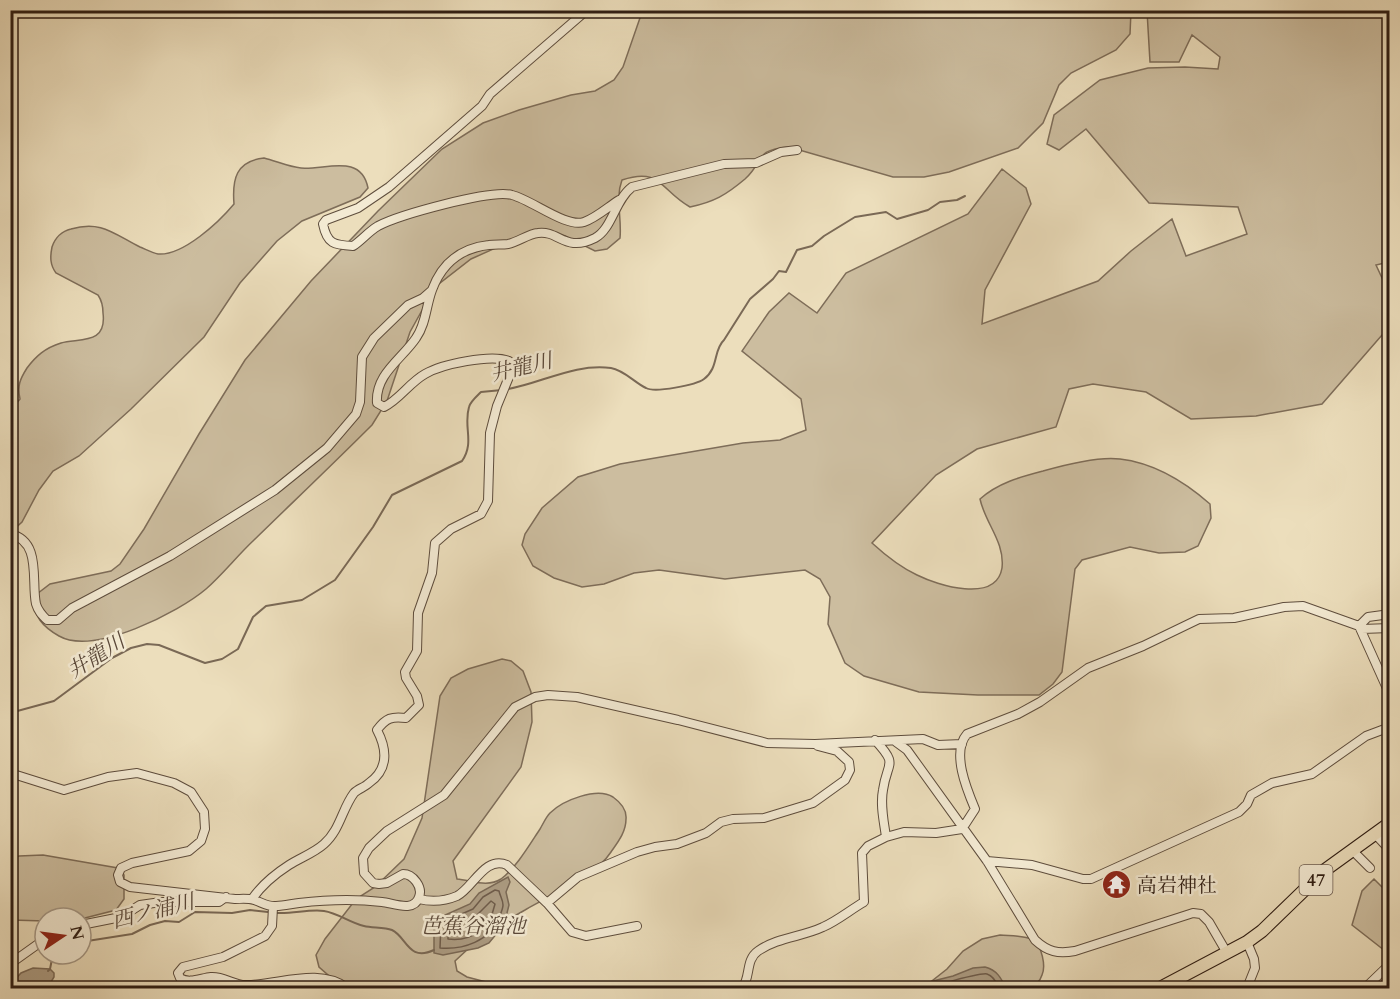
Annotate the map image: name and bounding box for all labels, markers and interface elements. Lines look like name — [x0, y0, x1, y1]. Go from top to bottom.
water label: 井龍川 — [487, 346, 557, 389]
water label: 井龍川 — [62, 626, 132, 685]
road number: 47 — [1300, 865, 1332, 895]
temple icon: 高岩神社 — [1100, 869, 1132, 901]
place label: 高岩神社 — [1137, 872, 1217, 899]
water label: 西ノ浦川 — [109, 887, 199, 936]
north arrow — [33, 906, 93, 966]
water label: 芭蕉谷溜池 — [421, 912, 527, 941]
text: N — [64, 924, 89, 942]

